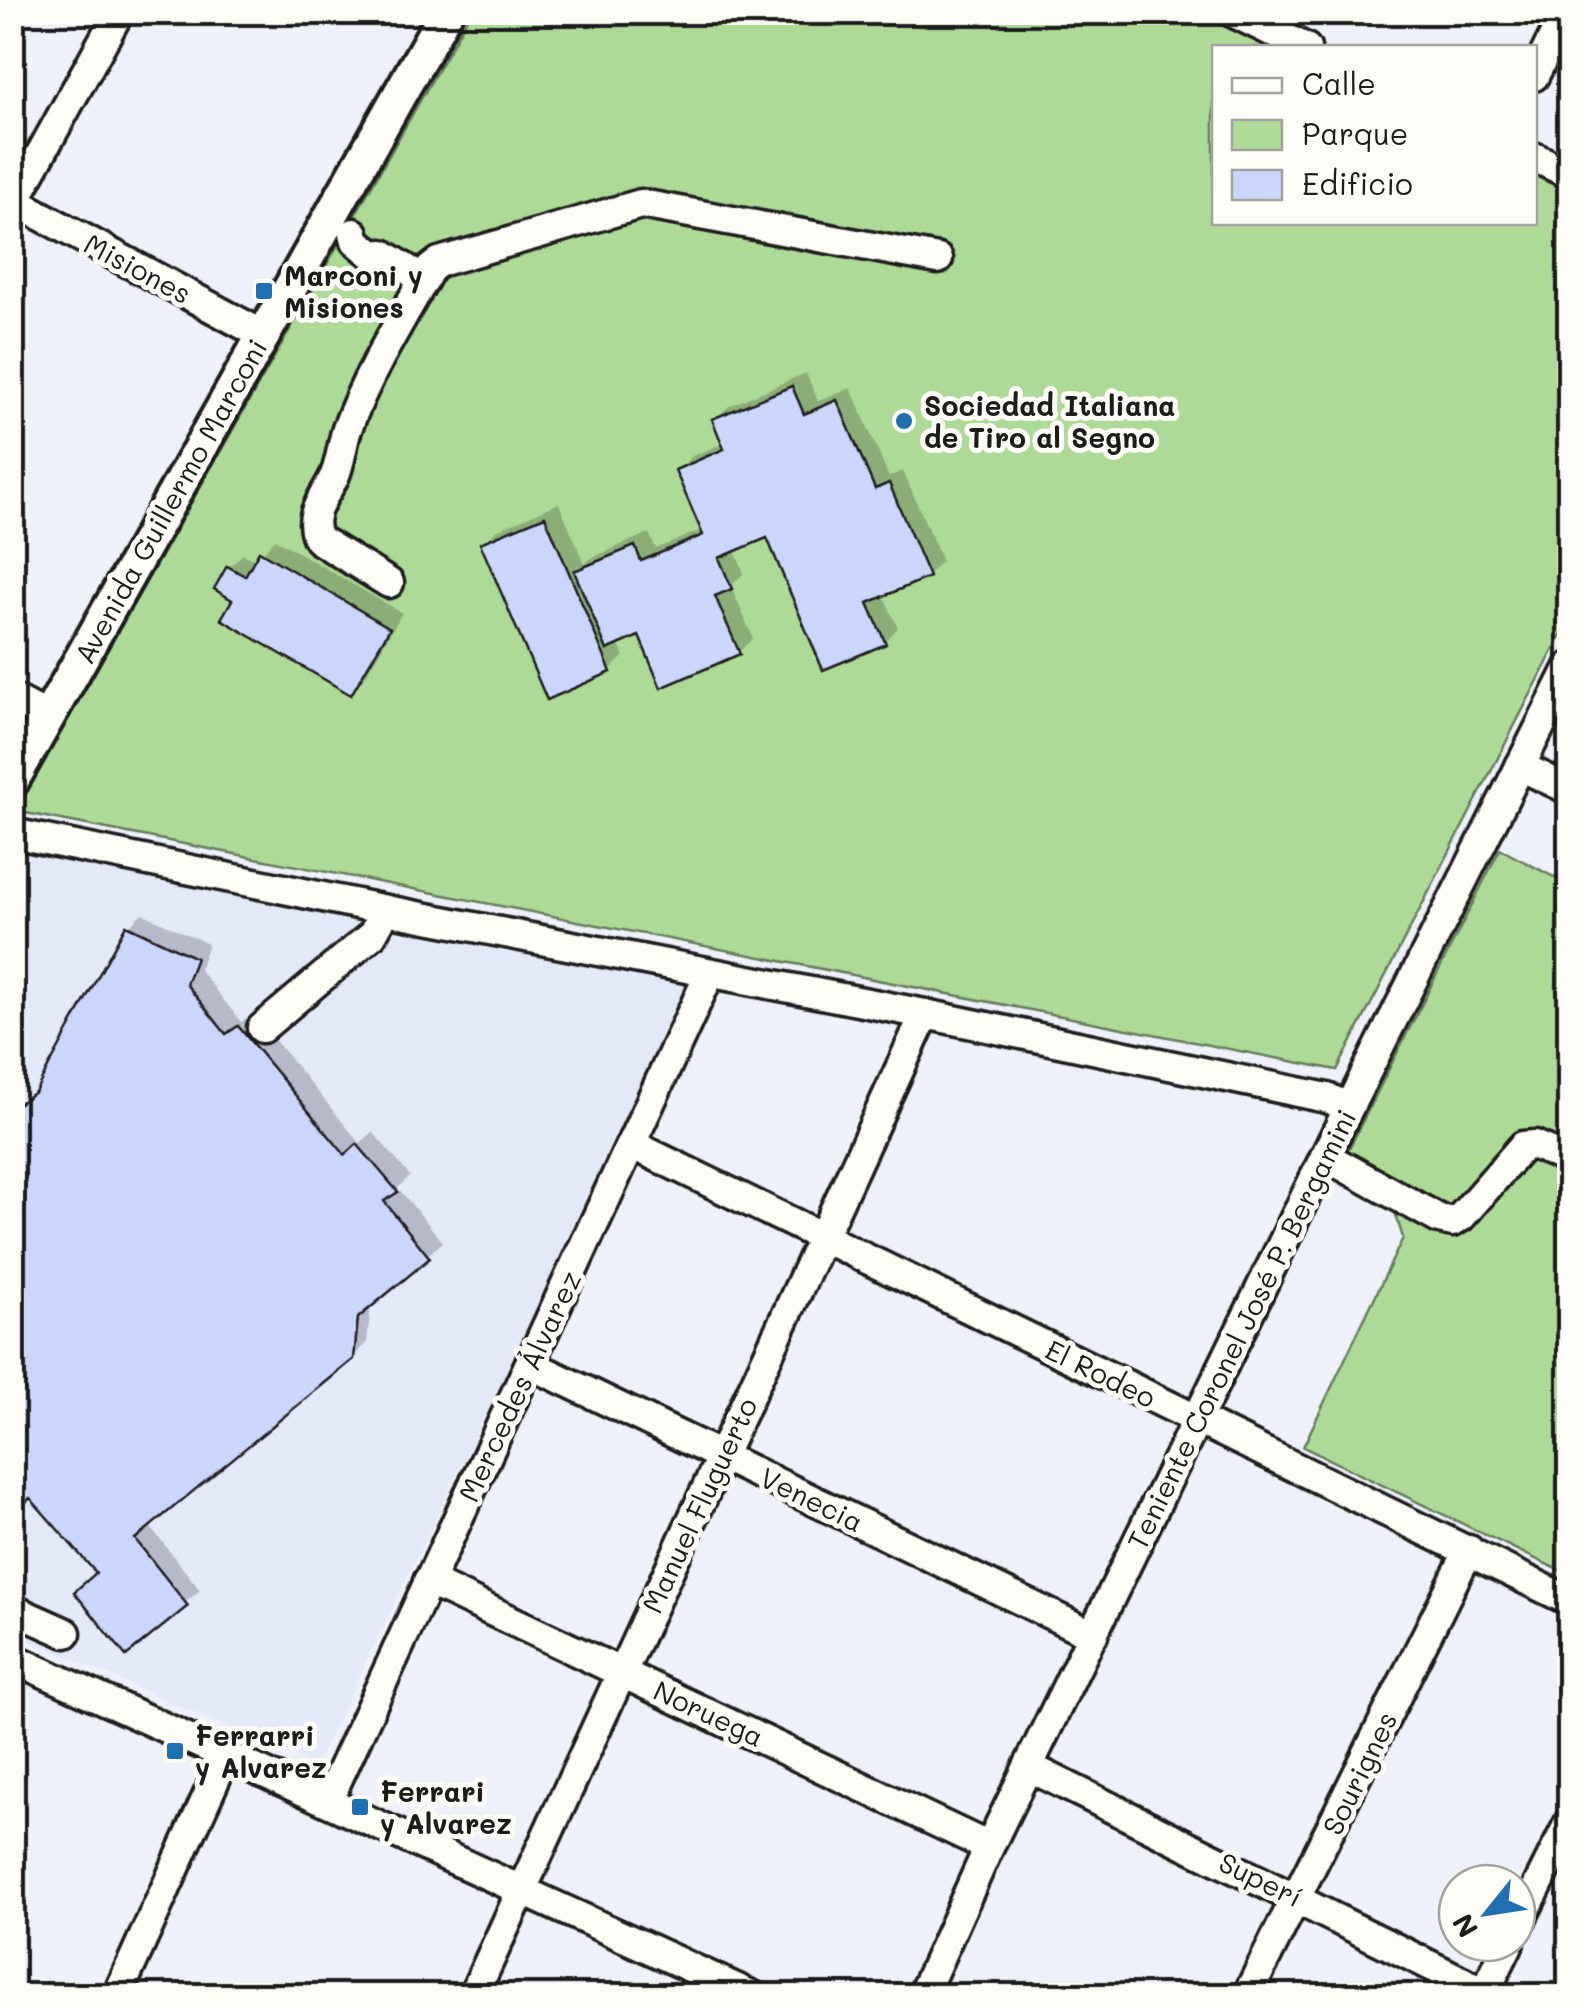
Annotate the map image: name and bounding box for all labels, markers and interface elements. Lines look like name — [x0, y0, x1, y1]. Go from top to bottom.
legend — [1212, 45, 1537, 225]
text: Calle — [1302, 63, 1376, 103]
text: Parque — [1302, 113, 1408, 153]
text: Edificio — [1302, 163, 1413, 203]
street label: Misiones — [78, 225, 198, 311]
place label: Marconi y Misiones — [284, 257, 423, 325]
marker: Marconi y Misiones — [253, 280, 275, 302]
street label: Avenida Guillermo Marconi — [66, 332, 274, 670]
place label: Sociedad Italiana de Tiro al Segno — [924, 387, 1176, 455]
marker: Sociedad Italiana de Tiro al Segno — [893, 410, 915, 432]
street label: Teniente Coronel José P. Bergamini — [1118, 1103, 1364, 1555]
street label: Mercedes Álvarez — [450, 1265, 588, 1507]
street label: El Rodeo — [1040, 1331, 1162, 1415]
street label: Manuel Fluguerto — [633, 1391, 765, 1619]
street label: Venecia — [754, 1459, 870, 1539]
street label: Noruega — [648, 1672, 770, 1754]
street label: Sourignes — [1314, 1705, 1404, 1841]
place label: Ferrarri y Alvarez — [195, 1717, 327, 1786]
marker: Ferrarri y Alvarez — [164, 1740, 186, 1762]
place label: Ferrari y Alvarez — [380, 1773, 512, 1842]
marker: Ferrari y Alvarez — [349, 1796, 371, 1818]
street label: Superí — [1213, 1843, 1309, 1915]
north arrow — [1437, 1863, 1537, 1963]
text: N — [1444, 1908, 1485, 1944]

